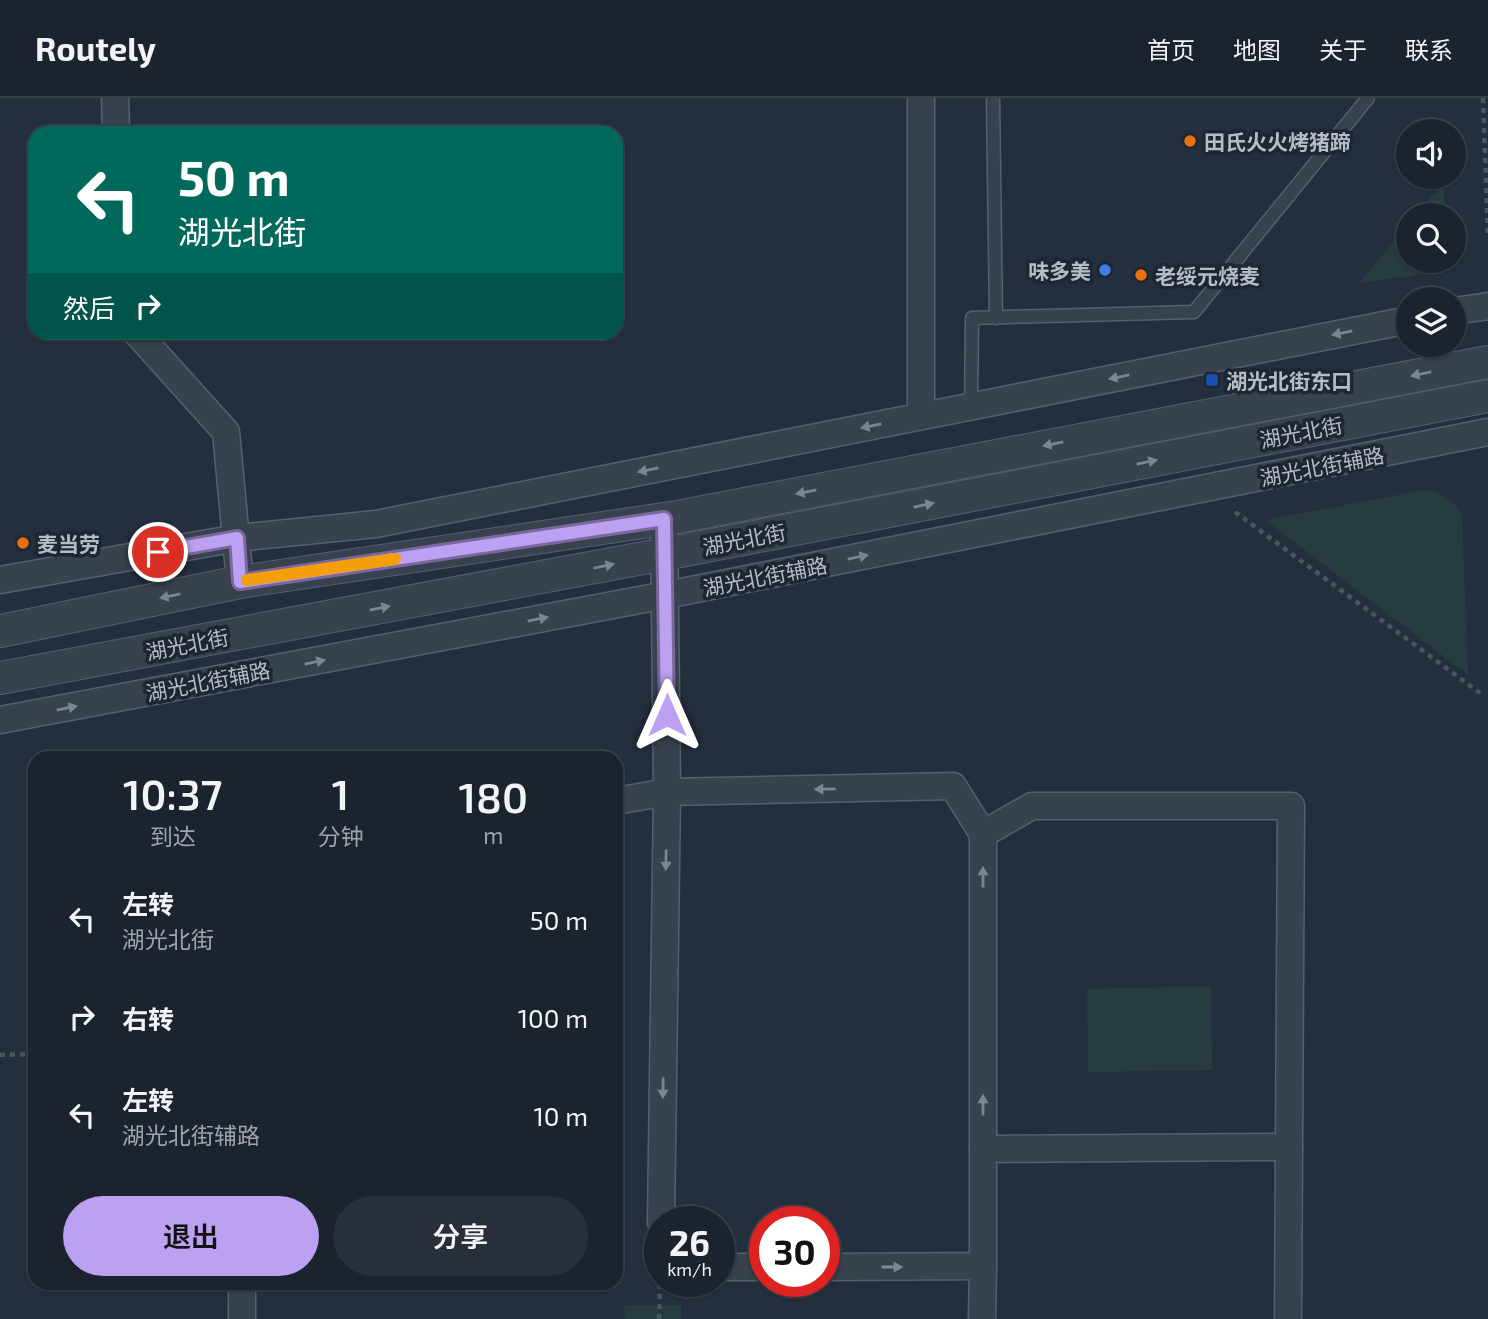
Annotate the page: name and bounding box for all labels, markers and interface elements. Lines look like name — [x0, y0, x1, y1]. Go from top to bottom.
text: Routely — [35, 28, 156, 68]
text: 首页 — [1147, 35, 1195, 64]
text: 地图 — [1233, 35, 1281, 64]
text: 关于 — [1319, 35, 1367, 64]
text: 联系 — [1405, 35, 1453, 64]
map controls — [1396, 119, 1466, 357]
button: sound — [1396, 119, 1466, 189]
place label: 田氏火火烤猪蹄 — [1204, 129, 1351, 154]
marker: 田氏火火烤猪蹄 — [1182, 133, 1198, 149]
text: 50 m — [178, 147, 290, 206]
icon: left — [63, 154, 154, 245]
button: search — [1396, 203, 1466, 273]
text: 湖光北街 — [178, 212, 306, 250]
place label: 味多美 — [1028, 258, 1091, 283]
marker: 味多美 — [1097, 262, 1113, 278]
place label: 老绥元烧麦 — [1155, 263, 1260, 288]
marker: 老绥元烧麦 — [1133, 267, 1149, 283]
icon: right — [129, 287, 167, 325]
button: layers — [1396, 287, 1466, 357]
text: 然后 — [63, 292, 115, 323]
one-way arrow — [1331, 328, 1353, 339]
place label: 湖光北街东口 — [1226, 368, 1352, 393]
one-way arrow — [1410, 368, 1432, 379]
one-way arrow — [1108, 372, 1130, 383]
marker: 湖光北街东口 — [1204, 372, 1220, 388]
street label: 湖光北街 — [1257, 412, 1345, 452]
one-way arrow — [860, 420, 882, 431]
one-way arrow — [1042, 439, 1064, 450]
street label: 湖光北街辅路 — [1258, 442, 1386, 490]
one-way arrow — [1136, 456, 1158, 467]
one-way arrow — [637, 465, 659, 476]
one-way arrow — [795, 486, 817, 497]
one-way arrow — [913, 499, 935, 510]
street label: 湖光北街 — [700, 519, 788, 559]
pin — [128, 522, 188, 582]
place label: 麦当劳 — [37, 531, 100, 556]
icon: arrive — [139, 533, 177, 571]
marker: 麦当劳 — [15, 535, 31, 551]
street label: 湖光北街辅路 — [701, 552, 829, 600]
one-way arrow — [847, 552, 869, 563]
one-way arrow — [593, 560, 615, 571]
one-way arrow — [159, 590, 181, 601]
one-way arrow — [369, 602, 391, 613]
one-way arrow — [527, 614, 549, 625]
street label: 湖光北街 — [143, 624, 231, 664]
one-way arrow — [304, 656, 326, 667]
street label: 湖光北街辅路 — [144, 657, 272, 705]
position arrow — [630, 678, 704, 752]
one-way arrow — [56, 702, 78, 713]
text: 10:37 — [123, 768, 222, 818]
text: 1 — [332, 768, 349, 818]
text: 180 — [459, 771, 528, 821]
one-way arrow — [814, 783, 836, 795]
text: m — [483, 821, 503, 849]
text: 到达 — [150, 822, 196, 850]
text: 分钟 — [318, 822, 364, 850]
one-way arrow — [661, 849, 672, 871]
one-way arrow — [977, 866, 989, 888]
text: 左转 — [122, 888, 174, 919]
icon: left — [63, 900, 101, 938]
text: 50 m — [530, 904, 588, 935]
text: 湖光北街 — [122, 925, 214, 953]
icon: right — [63, 998, 101, 1036]
text: 100 m — [518, 1002, 588, 1033]
text: 右转 — [122, 1003, 174, 1034]
one-way arrow — [657, 1077, 669, 1099]
text: 左转 — [122, 1084, 174, 1115]
one-way arrow — [977, 1093, 989, 1115]
icon: left — [63, 1096, 101, 1134]
text: 10 m — [533, 1100, 588, 1131]
text: 湖光北街辅路 — [122, 1121, 260, 1149]
button: 退出 — [63, 1196, 319, 1276]
button: 分享 — [333, 1196, 588, 1276]
speed limit sign: 30 — [749, 1206, 840, 1297]
text: 26 — [669, 1221, 710, 1263]
text: km/h — [667, 1258, 712, 1280]
one-way arrow — [882, 1261, 904, 1272]

